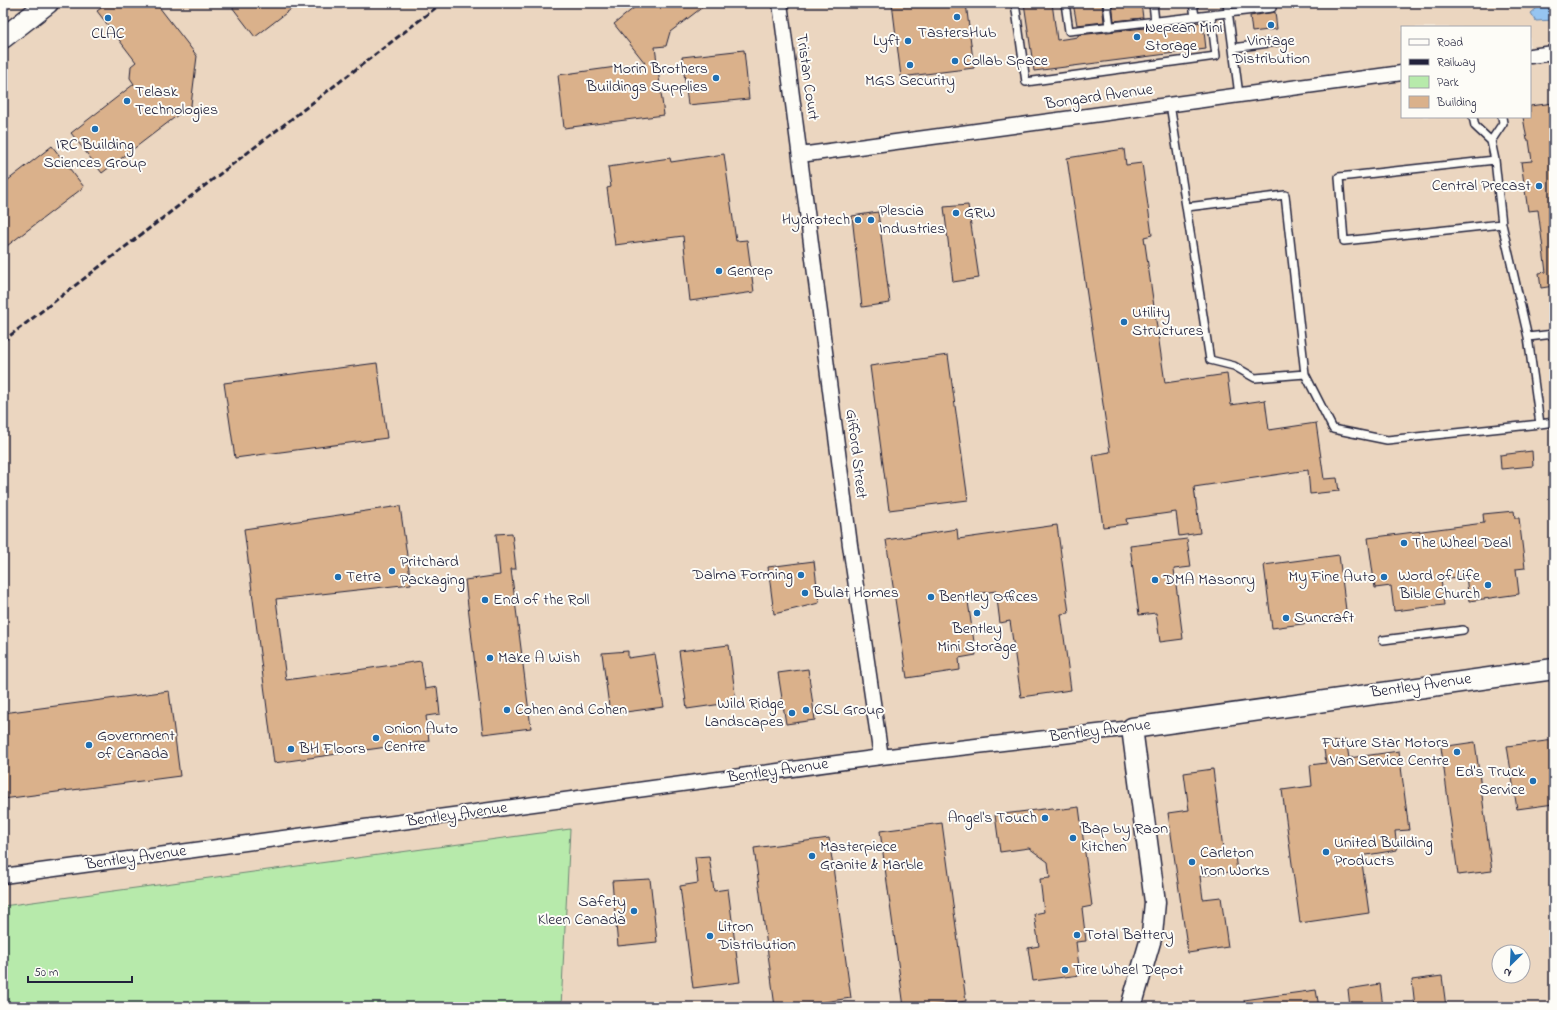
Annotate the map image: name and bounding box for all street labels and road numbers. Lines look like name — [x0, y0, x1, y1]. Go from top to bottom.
street label: Tristan Court — [789, 32, 825, 123]
street label: Bongard Avenue — [1043, 77, 1155, 117]
street label: Gifford Street — [839, 408, 873, 501]
street label: Bentley Avenue — [1368, 667, 1474, 705]
street label: Bentley Avenue — [1047, 713, 1153, 749]
street label: Bentley Avenue — [725, 752, 831, 790]
street label: Bentley Avenue — [404, 796, 510, 834]
street label: Bentley Avenue — [83, 839, 189, 877]

